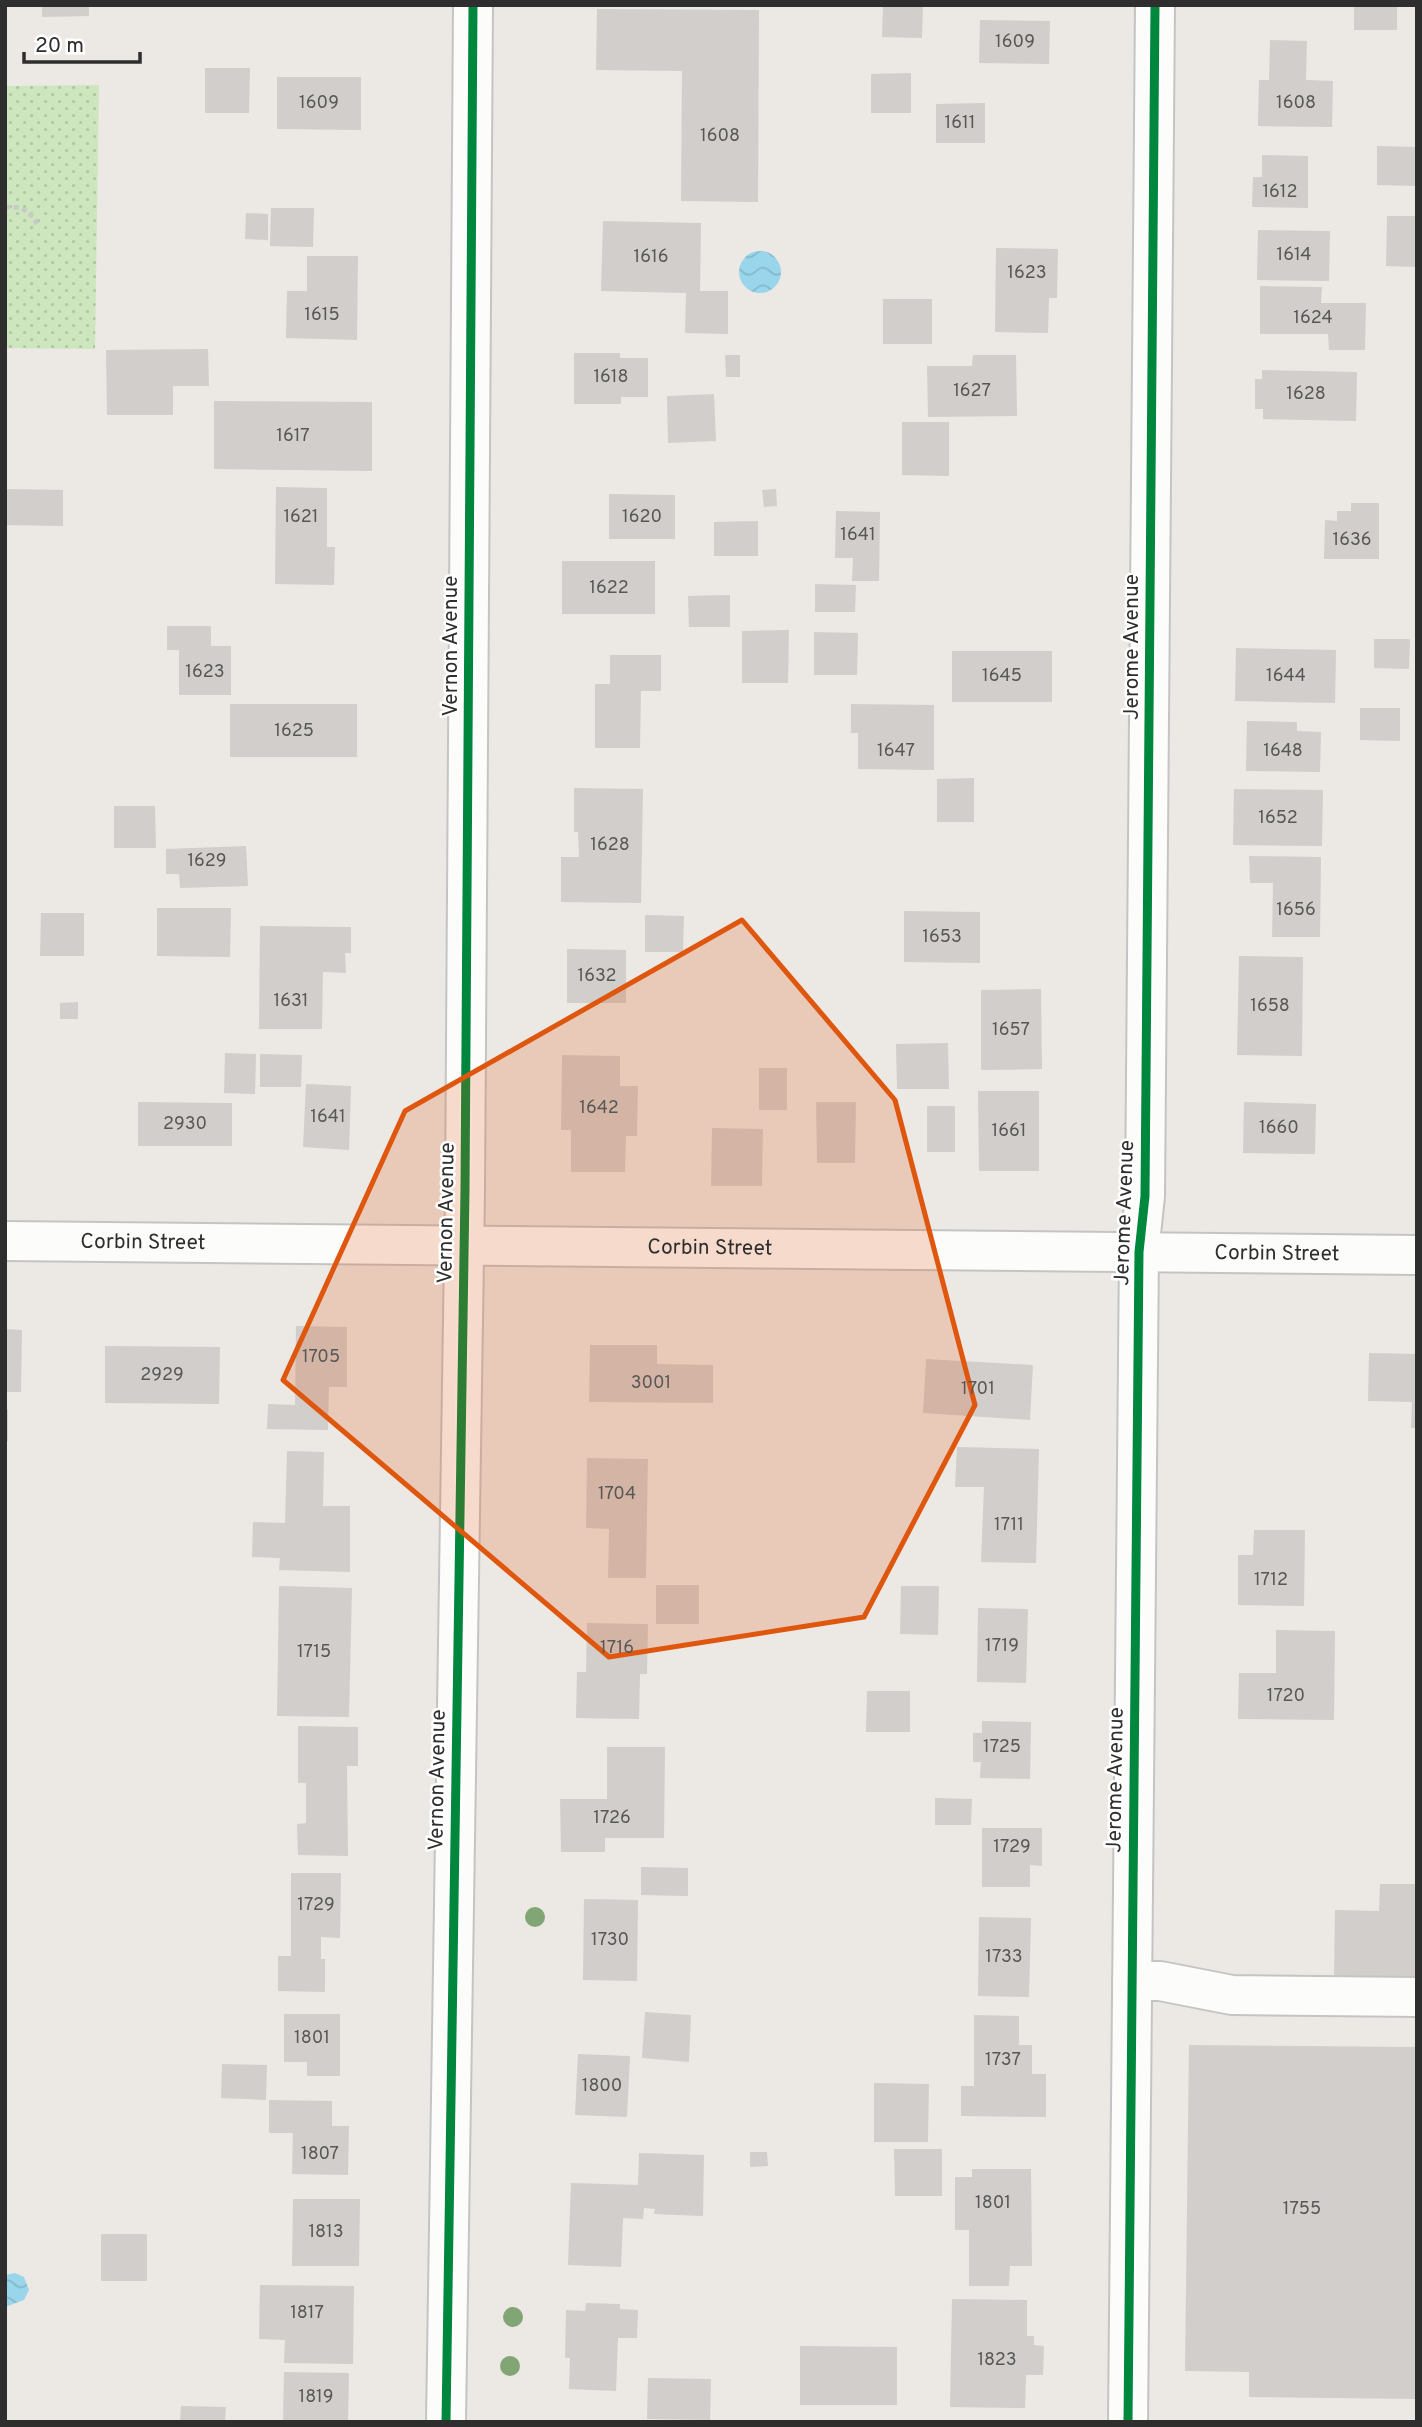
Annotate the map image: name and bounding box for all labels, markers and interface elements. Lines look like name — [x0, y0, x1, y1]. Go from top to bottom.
scale bar — [24, 21, 140, 65]
house number: 1609 — [995, 31, 1035, 54]
text: 20 m — [35, 33, 84, 60]
house number: 1609 — [299, 92, 339, 115]
house number: 1608 — [1276, 92, 1316, 115]
house number: 1611 — [945, 112, 975, 135]
house number: 1608 — [700, 125, 740, 148]
house number: 1612 — [1262, 181, 1298, 204]
house number: 1614 — [1277, 244, 1312, 267]
house number: 1616 — [634, 246, 668, 269]
house number: 1623 — [1007, 262, 1047, 285]
house number: 1615 — [304, 304, 340, 327]
house number: 1624 — [1293, 307, 1333, 330]
house number: 1618 — [593, 366, 629, 389]
house number: 1627 — [953, 380, 991, 403]
house number: 1628 — [1286, 383, 1326, 406]
house number: 1617 — [276, 425, 310, 448]
house number: 1621 — [283, 506, 319, 529]
house number: 1620 — [622, 506, 662, 529]
house number: 1641 — [840, 524, 876, 547]
house number: 1636 — [1332, 529, 1372, 552]
street label: Jerome Avenue — [1119, 574, 1146, 720]
street label: Vernon Avenue — [438, 575, 465, 717]
house number: 1622 — [589, 577, 629, 600]
house number: 1623 — [185, 661, 225, 684]
house number: 1645 — [982, 665, 1022, 688]
house number: 1644 — [1266, 665, 1306, 688]
house number: 1625 — [274, 720, 314, 743]
house number: 1647 — [877, 740, 915, 763]
house number: 1648 — [1263, 740, 1303, 763]
house number: 1652 — [1258, 807, 1298, 830]
house number: 1628 — [590, 834, 630, 857]
house number: 1629 — [187, 850, 227, 873]
house number: 1656 — [1276, 899, 1316, 922]
house number: 1653 — [922, 926, 962, 949]
house number: 1632 — [578, 965, 616, 988]
house number: 1631 — [274, 990, 308, 1013]
house number: 1658 — [1250, 995, 1290, 1018]
house number: 1657 — [992, 1019, 1030, 1042]
house number: 1642 — [579, 1097, 619, 1120]
house number: 1641 — [310, 1106, 346, 1129]
house number: 2930 — [163, 1113, 207, 1136]
house number: 1660 — [1259, 1117, 1299, 1140]
house number: 1661 — [992, 1120, 1026, 1143]
street label: Jerome Avenue — [1109, 1140, 1141, 1286]
street label: Vernon Avenue — [432, 1142, 462, 1284]
street label: Corbin Street — [80, 1228, 206, 1256]
street label: Corbin Street — [647, 1234, 773, 1262]
street label: Corbin Street — [1214, 1239, 1340, 1268]
house number: 1705 — [302, 1346, 340, 1369]
house number: 2929 — [140, 1364, 184, 1387]
house number: 3001 — [631, 1372, 671, 1395]
house number: 1701 — [961, 1378, 995, 1401]
house number: 1704 — [598, 1483, 636, 1506]
house number: 1711 — [994, 1514, 1024, 1537]
house number: 1712 — [1254, 1569, 1288, 1592]
house number: 1719 — [985, 1635, 1019, 1658]
house number: 1716 — [600, 1637, 634, 1660]
house number: 1715 — [297, 1641, 331, 1664]
house number: 1720 — [1267, 1685, 1305, 1708]
street label: Jerome Avenue — [1101, 1707, 1131, 1853]
street label: Vernon Avenue — [423, 1709, 453, 1851]
house number: 1725 — [983, 1736, 1021, 1759]
house number: 1726 — [593, 1807, 631, 1830]
house number: 1729 — [993, 1836, 1031, 1859]
house number: 1729 — [297, 1894, 335, 1917]
house number: 1730 — [591, 1929, 629, 1952]
house number: 1733 — [985, 1946, 1023, 1969]
house number: 1801 — [294, 2027, 330, 2050]
house number: 1737 — [985, 2049, 1021, 2072]
house number: 1800 — [582, 2075, 622, 2098]
house number: 1807 — [301, 2143, 339, 2166]
house number: 1801 — [975, 2192, 1011, 2215]
house number: 1755 — [1283, 2198, 1321, 2221]
house number: 1813 — [308, 2221, 344, 2244]
house number: 1817 — [290, 2302, 324, 2325]
house number: 1823 — [977, 2349, 1017, 2372]
house number: 1819 — [298, 2386, 334, 2409]

